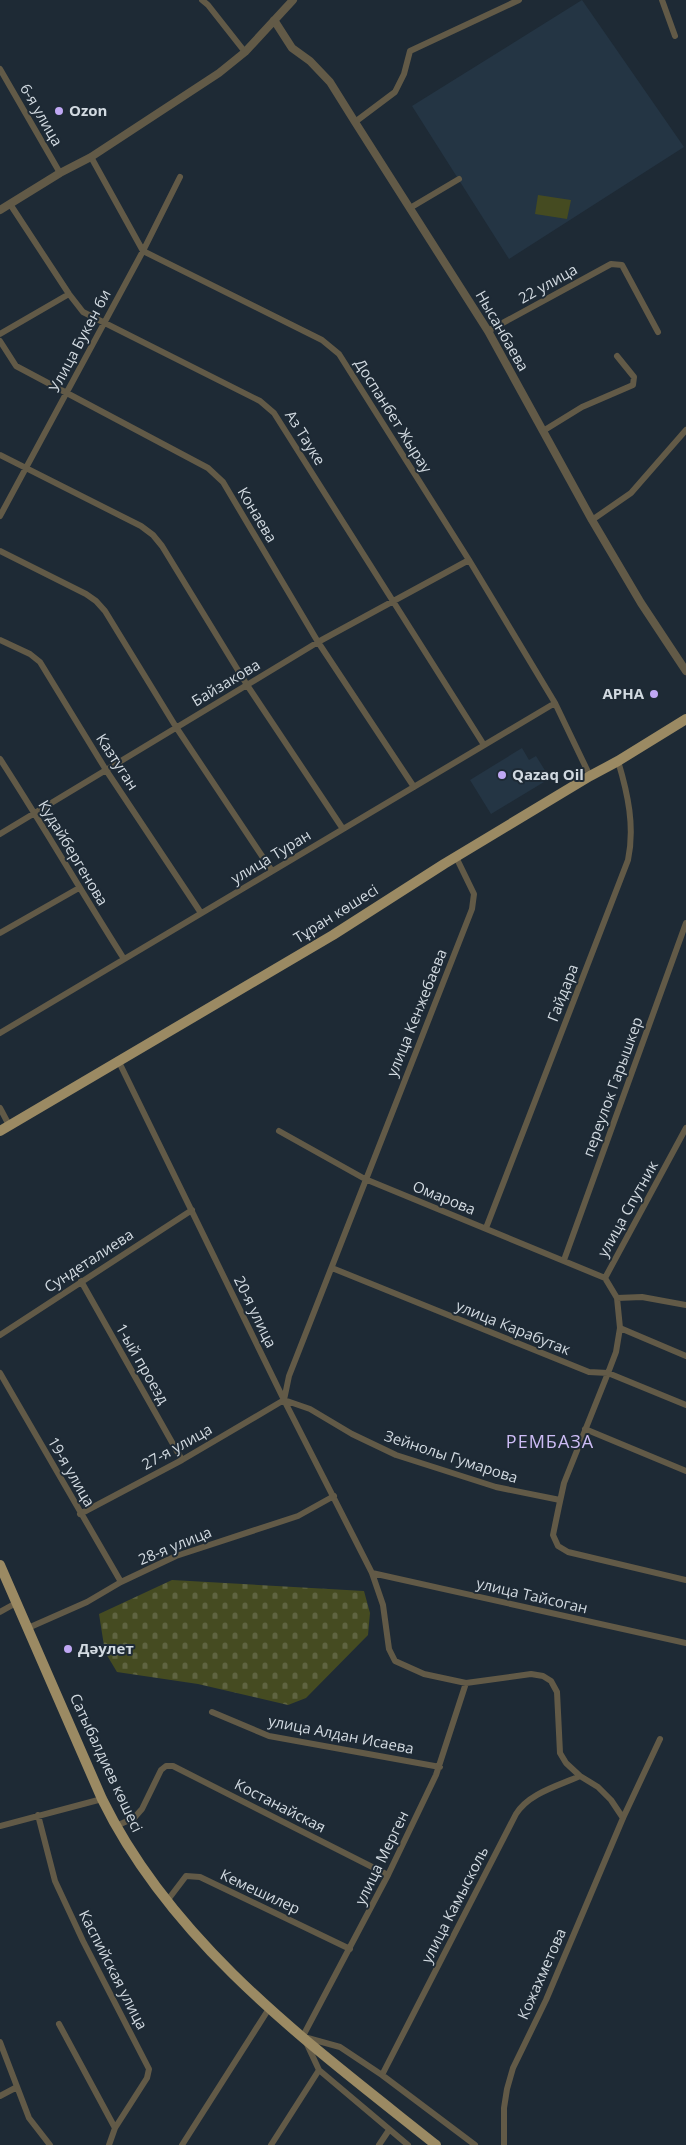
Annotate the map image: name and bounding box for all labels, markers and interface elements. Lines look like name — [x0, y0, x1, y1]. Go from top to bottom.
street label: 6-я улица — [16, 80, 68, 149]
place label: Ozon — [69, 100, 107, 120]
marker: Ozon — [53, 105, 65, 117]
street label: 22 улица — [514, 259, 581, 307]
street label: Улица Букен би — [44, 286, 115, 395]
street label: Нысанбаева — [472, 286, 534, 375]
street label: Доспанбет Жырау — [351, 355, 437, 477]
street label: Аз Тауке — [281, 406, 330, 469]
street label: Конаева — [233, 483, 282, 546]
street label: Байзакова — [188, 654, 263, 710]
place label: АРНА — [602, 683, 645, 703]
marker: АРНА — [648, 688, 660, 700]
street label: Казтуган — [92, 729, 144, 794]
place label: Qazaq Oil — [512, 764, 584, 784]
marker: Qazaq Oil — [496, 769, 508, 781]
street label: Кудайбергенова — [34, 796, 113, 909]
street label: улица Туран — [227, 824, 314, 888]
street label: Тұран көшесі — [289, 879, 382, 947]
street label: улица Кенжебаева — [381, 946, 451, 1080]
street label: Гайдара — [542, 961, 582, 1024]
street label: переулок Гарышкер — [577, 1014, 647, 1159]
street label: улица Спутник — [592, 1156, 662, 1260]
street label: Омарова — [410, 1175, 479, 1219]
street label: Сундеталиева — [40, 1224, 137, 1296]
street label: 20-я улица — [230, 1272, 282, 1351]
street label: улица Карабутак — [453, 1295, 574, 1359]
street label: 1-ый проезд — [112, 1319, 174, 1408]
street label: 27-я улица — [138, 1419, 215, 1474]
street label: Зейнолы Гумарова — [382, 1425, 521, 1487]
district label: РЕМБАЗА — [506, 1429, 594, 1453]
street label: 19-я улица — [44, 1433, 100, 1510]
street label: 28-я улица — [135, 1521, 214, 1569]
street label: улица Тайсоган — [474, 1572, 590, 1618]
place label: Дәулет — [78, 1638, 134, 1658]
marker: Дәулет — [62, 1643, 74, 1655]
street label: Сатыбалдиев көшесі — [66, 1690, 148, 1835]
street label: улица Алдан Исаева — [267, 1710, 416, 1758]
street label: Костанайская — [231, 1774, 329, 1837]
street label: улица Мерген — [350, 1807, 413, 1908]
street label: улица Камысколь — [416, 1843, 492, 1966]
street label: Кемешилер — [217, 1864, 304, 1918]
street label: Каспийская улица — [75, 1906, 153, 2033]
street label: Кожахметова — [512, 1925, 570, 2022]

